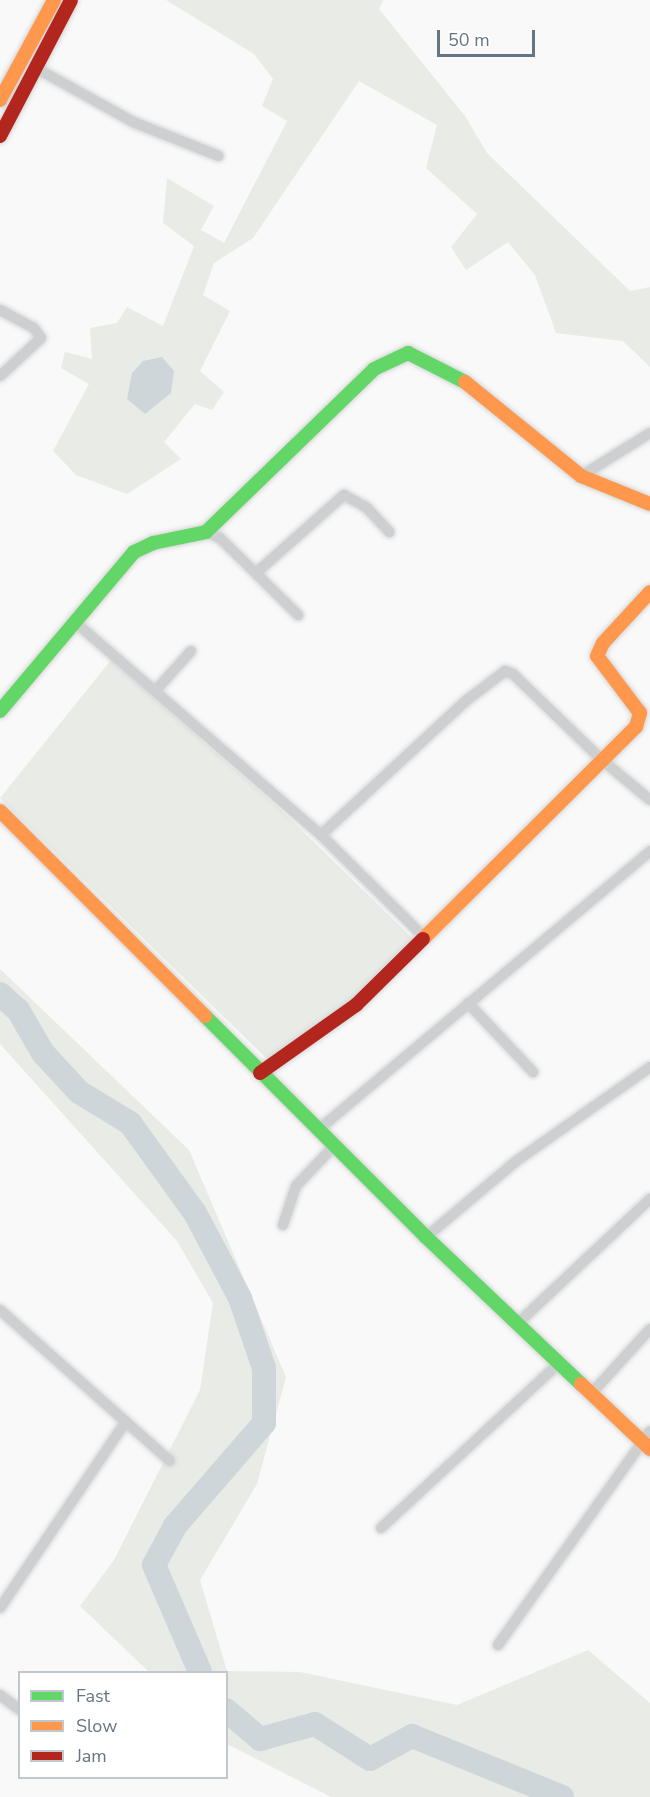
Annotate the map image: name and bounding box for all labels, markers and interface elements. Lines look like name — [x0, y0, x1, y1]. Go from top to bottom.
scale bar — [440, 18, 538, 56]
text: 50 m — [448, 28, 490, 52]
legend — [18, 1671, 228, 1779]
text: Fast — [76, 1684, 110, 1708]
text: Slow — [76, 1714, 117, 1738]
text: Jam — [76, 1744, 107, 1768]

